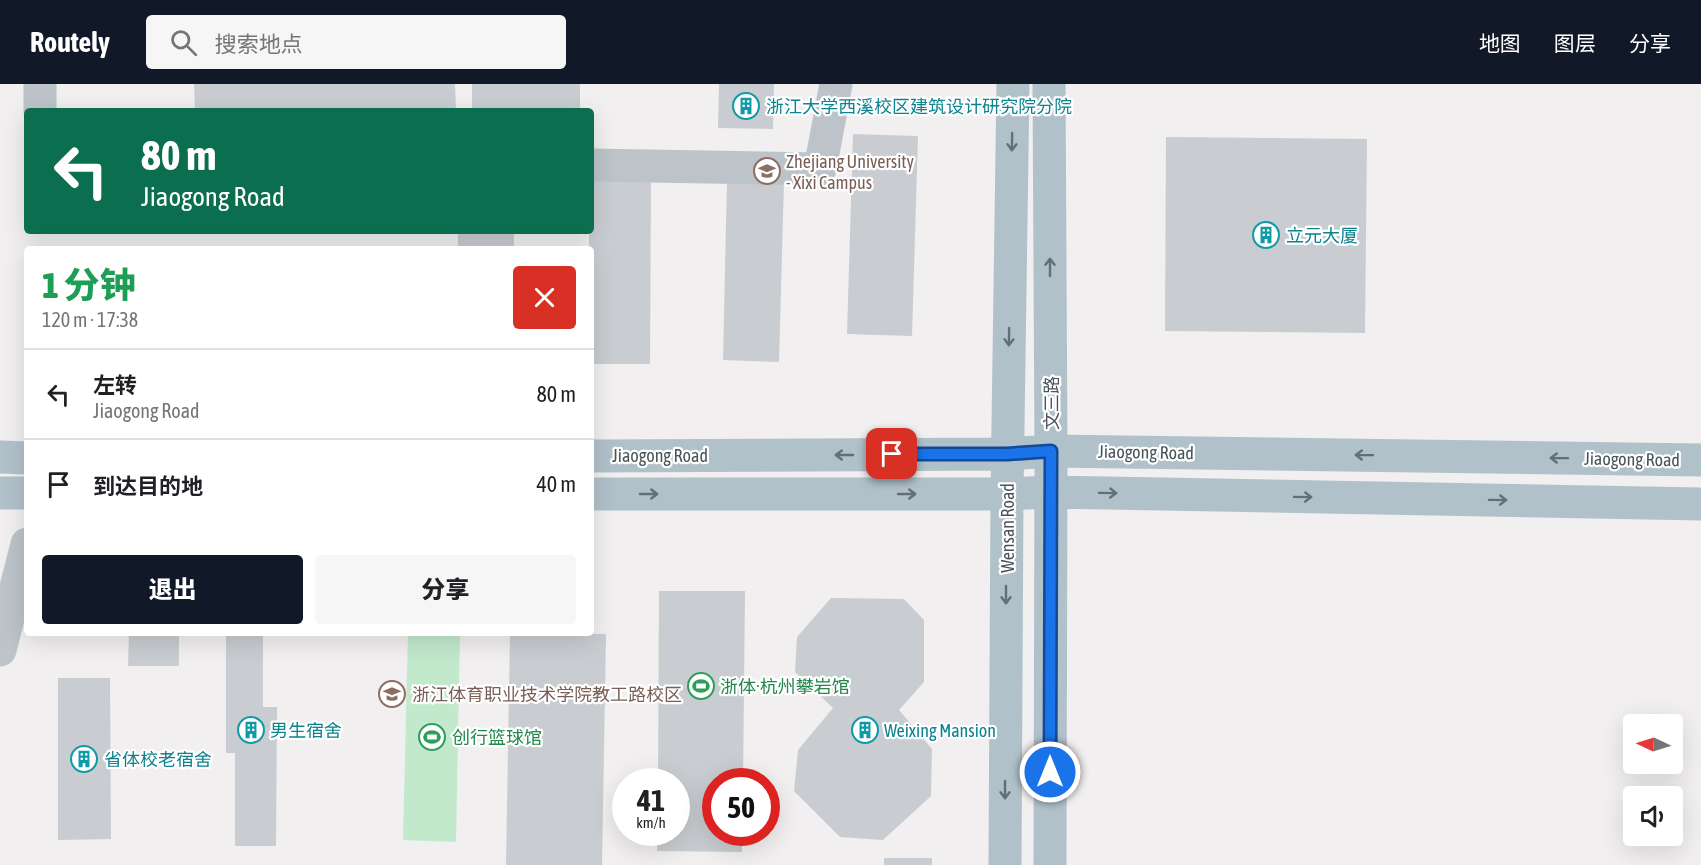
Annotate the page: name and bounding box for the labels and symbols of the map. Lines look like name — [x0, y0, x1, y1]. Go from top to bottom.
building icon: 浙江大学西溪校区建筑设计研究院分院 — [731, 91, 761, 121]
place label: 浙江大学西溪校区建筑设计研究院分院 — [766, 96, 1072, 117]
one-way arrow — [1006, 132, 1018, 152]
place label: Zhejiang University - Xixi Campus — [786, 151, 914, 193]
school or university icon: Zhejiang University - Xixi Campus — [752, 156, 782, 186]
building icon: 立元大厦 — [1251, 220, 1281, 250]
place label: 立元大厦 — [1286, 225, 1358, 246]
one-way arrow — [1044, 257, 1056, 277]
one-way arrow — [1003, 327, 1015, 347]
street label: 文三路 — [1041, 376, 1062, 430]
pin — [866, 428, 917, 479]
street label: Jiaogong Road — [1098, 441, 1194, 463]
street label: Jiaogong Road — [612, 445, 708, 466]
street label: Jiaogong Road — [1584, 448, 1680, 470]
one-way arrow — [834, 449, 854, 461]
one-way arrow — [1354, 450, 1374, 461]
one-way arrow — [1549, 452, 1569, 464]
street label: Wensan Road — [997, 483, 1018, 573]
one-way arrow — [1098, 487, 1118, 499]
one-way arrow — [639, 488, 659, 500]
one-way arrow — [897, 488, 917, 500]
one-way arrow — [1292, 491, 1312, 503]
one-way arrow — [1487, 495, 1507, 506]
one-way arrow — [1000, 584, 1012, 604]
sports icon: 浙体·杭州攀岩馆 — [686, 671, 716, 701]
place label: 浙体·杭州攀岩馆 — [720, 676, 850, 697]
school or university icon: 浙江体育职业技术学院教工路校区 — [377, 679, 407, 709]
place label: 浙江体育职业技术学院教工路校区 — [412, 684, 682, 705]
north arrow — [1623, 714, 1683, 774]
building icon: 男生宿舍 — [236, 715, 266, 745]
building icon: Weixing Mansion — [850, 715, 880, 745]
place label: 男生宿舍 — [270, 720, 342, 741]
place label: Weixing Mansion — [884, 720, 996, 741]
sports icon: 创行篮球馆 — [417, 722, 447, 752]
place label: 创行篮球馆 — [452, 727, 542, 748]
position arrow — [1018, 740, 1082, 804]
building icon: 省体校老宿舍 — [69, 744, 99, 774]
place label: 省体校老宿舍 — [104, 749, 212, 770]
speed limit sign: 50 — [702, 768, 780, 846]
one-way arrow — [999, 779, 1011, 799]

